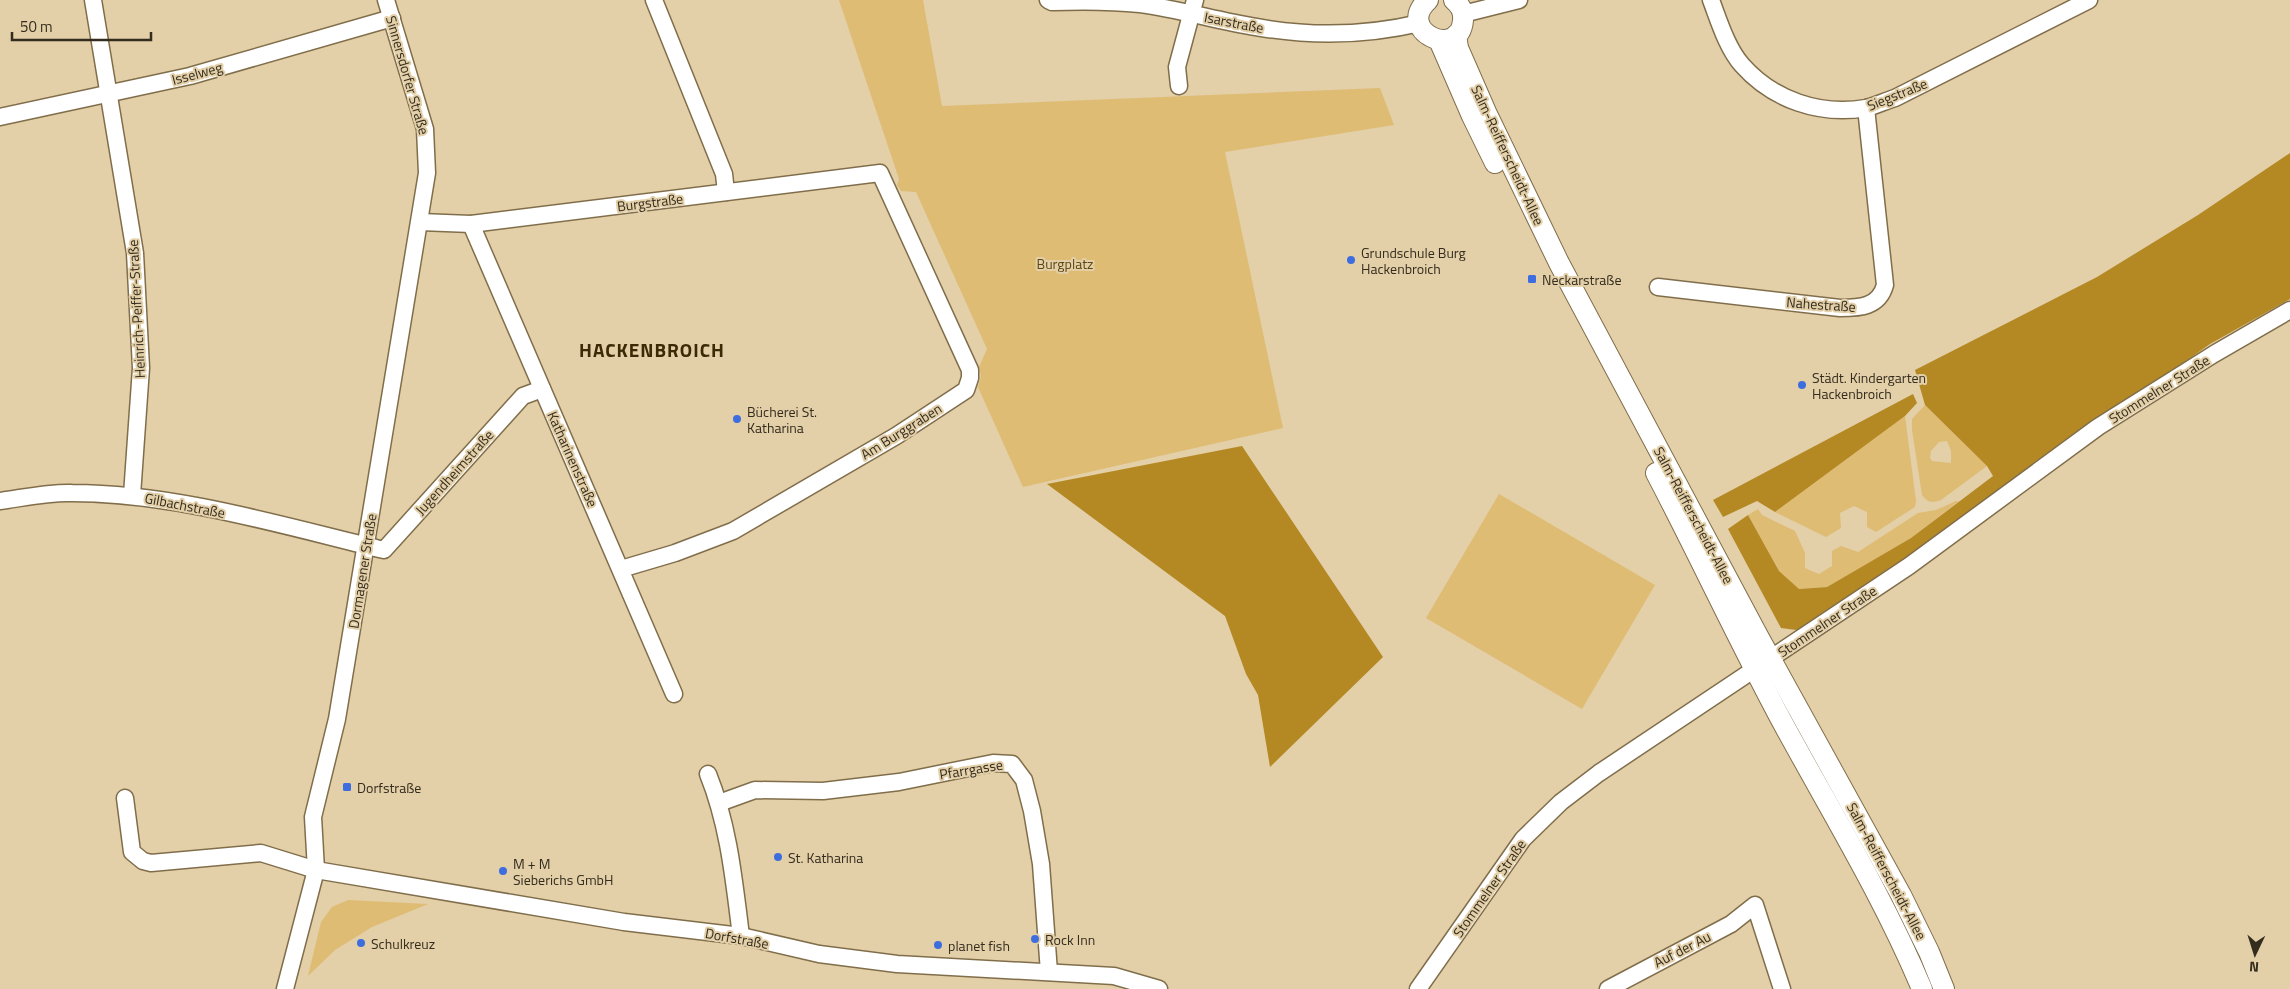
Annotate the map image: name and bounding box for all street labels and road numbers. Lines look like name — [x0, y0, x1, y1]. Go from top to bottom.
street label: Isarstraße — [1202, 6, 1266, 38]
street label: Sinnersdorfer Straße — [381, 13, 435, 137]
street label: Isselweg — [169, 56, 225, 90]
street label: Siegstraße — [1864, 72, 1930, 116]
street label: Salm-Reifferscheidt-Allee — [1466, 81, 1550, 229]
street label: Burgstraße — [616, 188, 684, 216]
street label: Heinrich-Peiffer-Straße — [122, 239, 150, 379]
street label: Nahestraße — [1786, 291, 1856, 317]
street label: Stommelner Straße — [2105, 350, 2213, 428]
street label: Am Burggraben — [856, 398, 946, 464]
street label: Katharinenstraße — [542, 408, 604, 510]
street label: Jugendheimstraße — [410, 425, 498, 519]
street label: Salm-Reifferscheidt-Allee — [1649, 443, 1739, 587]
street label: Gilbachstraße — [143, 487, 227, 523]
street label: Dormagener Straße — [343, 512, 381, 630]
street label: Stommelner Straße — [1773, 580, 1881, 662]
street label: Pfarrgasse — [938, 754, 1004, 784]
street label: Salm-Reifferscheidt-Allee — [1842, 799, 1932, 943]
street label: Stommelner Straße — [1447, 835, 1531, 941]
street label: Dorfstraße — [704, 922, 770, 954]
street label: Auf der Au — [1650, 926, 1714, 972]

